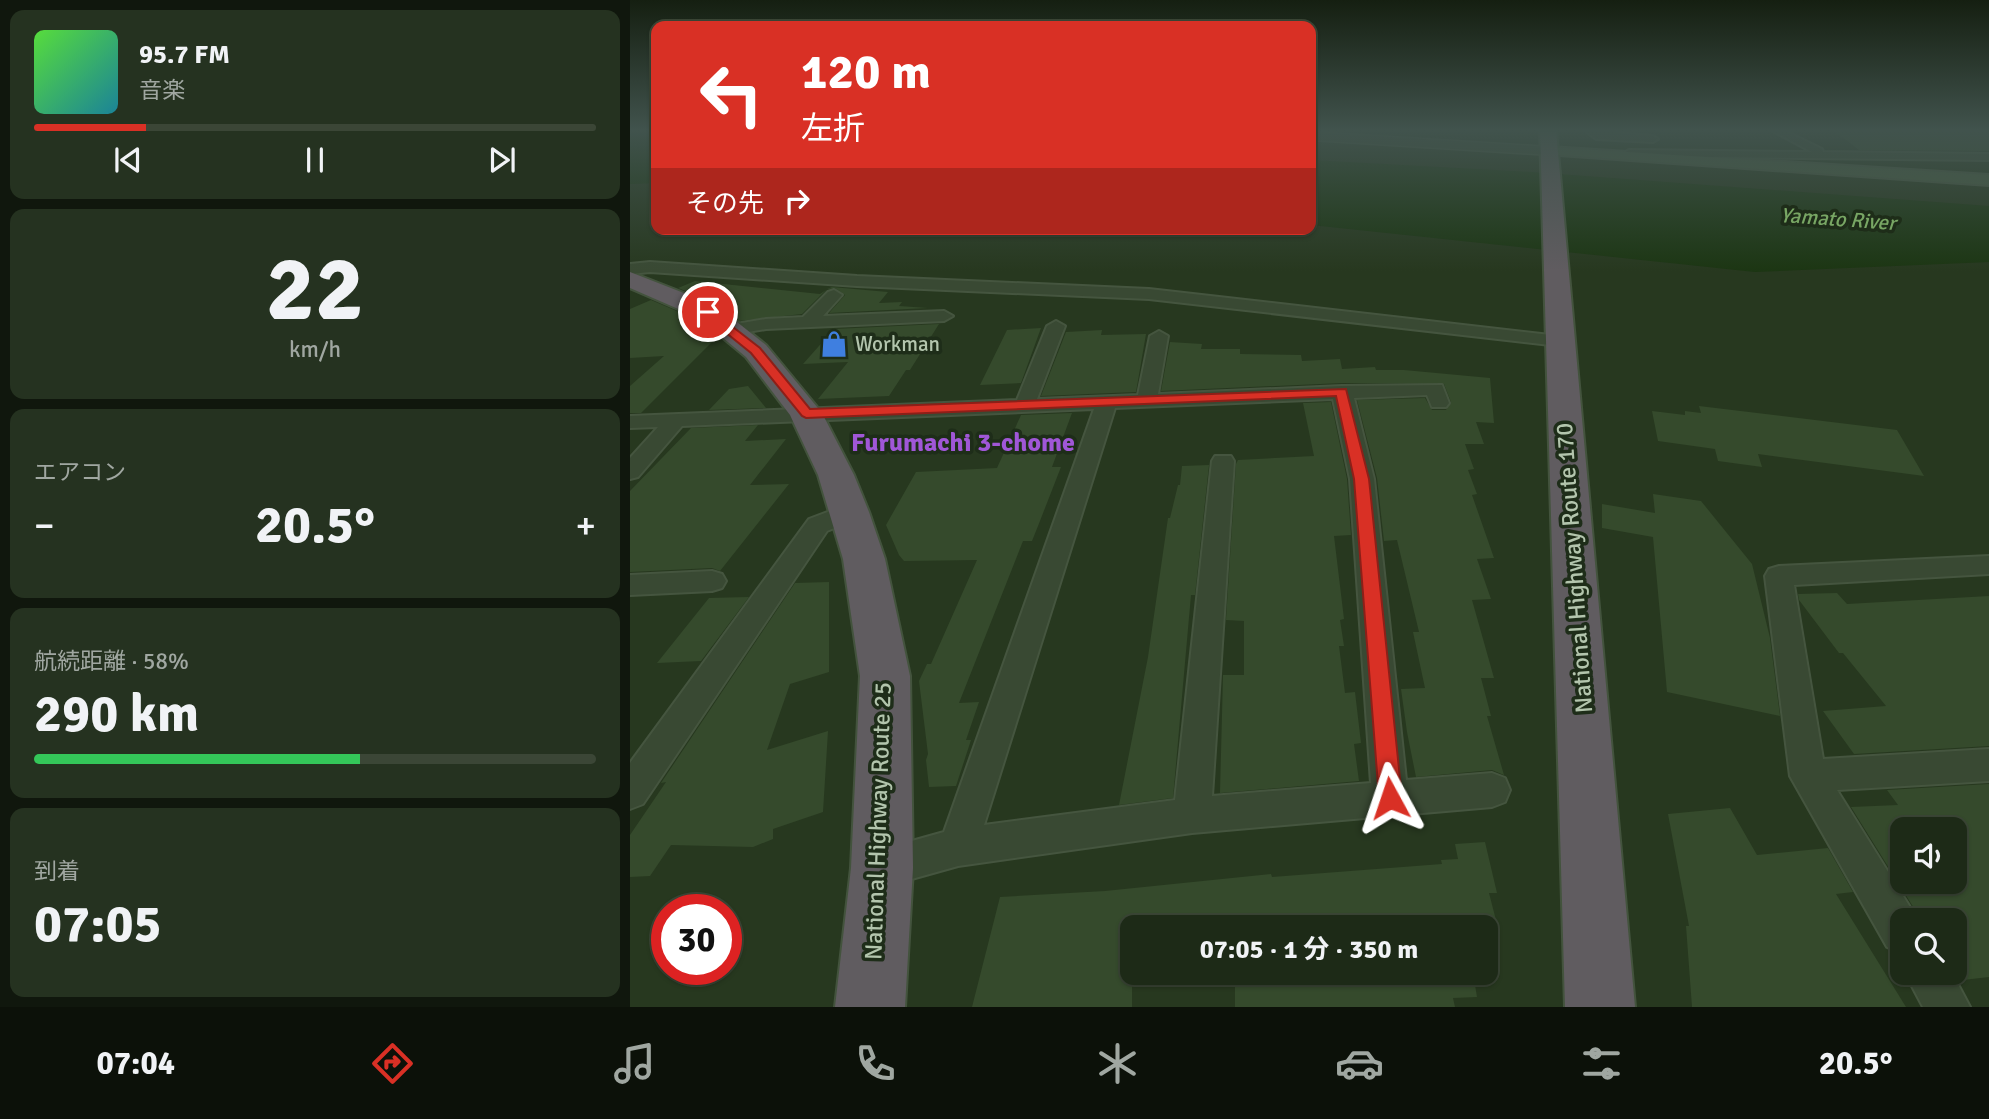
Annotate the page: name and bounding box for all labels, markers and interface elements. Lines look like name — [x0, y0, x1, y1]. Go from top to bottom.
text: 95.7 FM — [139, 39, 230, 71]
text: 120 m — [801, 42, 931, 102]
icon: left — [686, 49, 777, 140]
text: 音楽 — [139, 76, 185, 105]
text: 左折 — [801, 109, 865, 148]
icon: previous — [109, 141, 147, 179]
icon: pause — [296, 141, 334, 179]
icon: next — [483, 141, 521, 179]
icon: right — [778, 182, 816, 220]
text: その先 — [686, 188, 764, 220]
water label: Yamato River — [1779, 202, 1900, 236]
text: 22 — [266, 233, 364, 346]
pin — [678, 282, 738, 342]
icon: arrive — [689, 293, 727, 331]
shop icon: Workman — [819, 329, 849, 359]
place label: Workman — [855, 331, 940, 357]
text: km/h — [289, 335, 341, 364]
street label: National Highway Route 170 — [1549, 422, 1599, 714]
district label: Furumachi 3-chome — [851, 427, 1075, 459]
text: エアコン — [34, 458, 126, 487]
text: 20.5° — [255, 493, 375, 557]
text: − — [34, 502, 55, 549]
text: + — [575, 502, 596, 549]
text: 航続距離 · 58% — [34, 647, 189, 676]
text: 290 km — [34, 682, 199, 746]
street label: National Highway Route 25 — [858, 682, 898, 960]
position arrow — [1353, 761, 1427, 835]
map controls — [1890, 817, 1967, 985]
button: sound — [1890, 817, 1967, 894]
text: 到着 — [34, 857, 80, 886]
text: 07:05 — [34, 892, 162, 956]
speed limit sign: 30 — [651, 894, 742, 985]
button: search — [1890, 908, 1967, 985]
text: 07:05 · 1 分 · 350 m — [1200, 934, 1418, 966]
icon: directions — [368, 1039, 417, 1088]
icon: music — [610, 1039, 659, 1088]
icon: phone — [851, 1039, 900, 1088]
icon: climate — [1093, 1039, 1142, 1088]
icon: car — [1335, 1039, 1384, 1088]
icon: filters — [1577, 1039, 1626, 1088]
text: 07:04 — [96, 1044, 175, 1083]
text: 20.5° — [1819, 1044, 1893, 1083]

